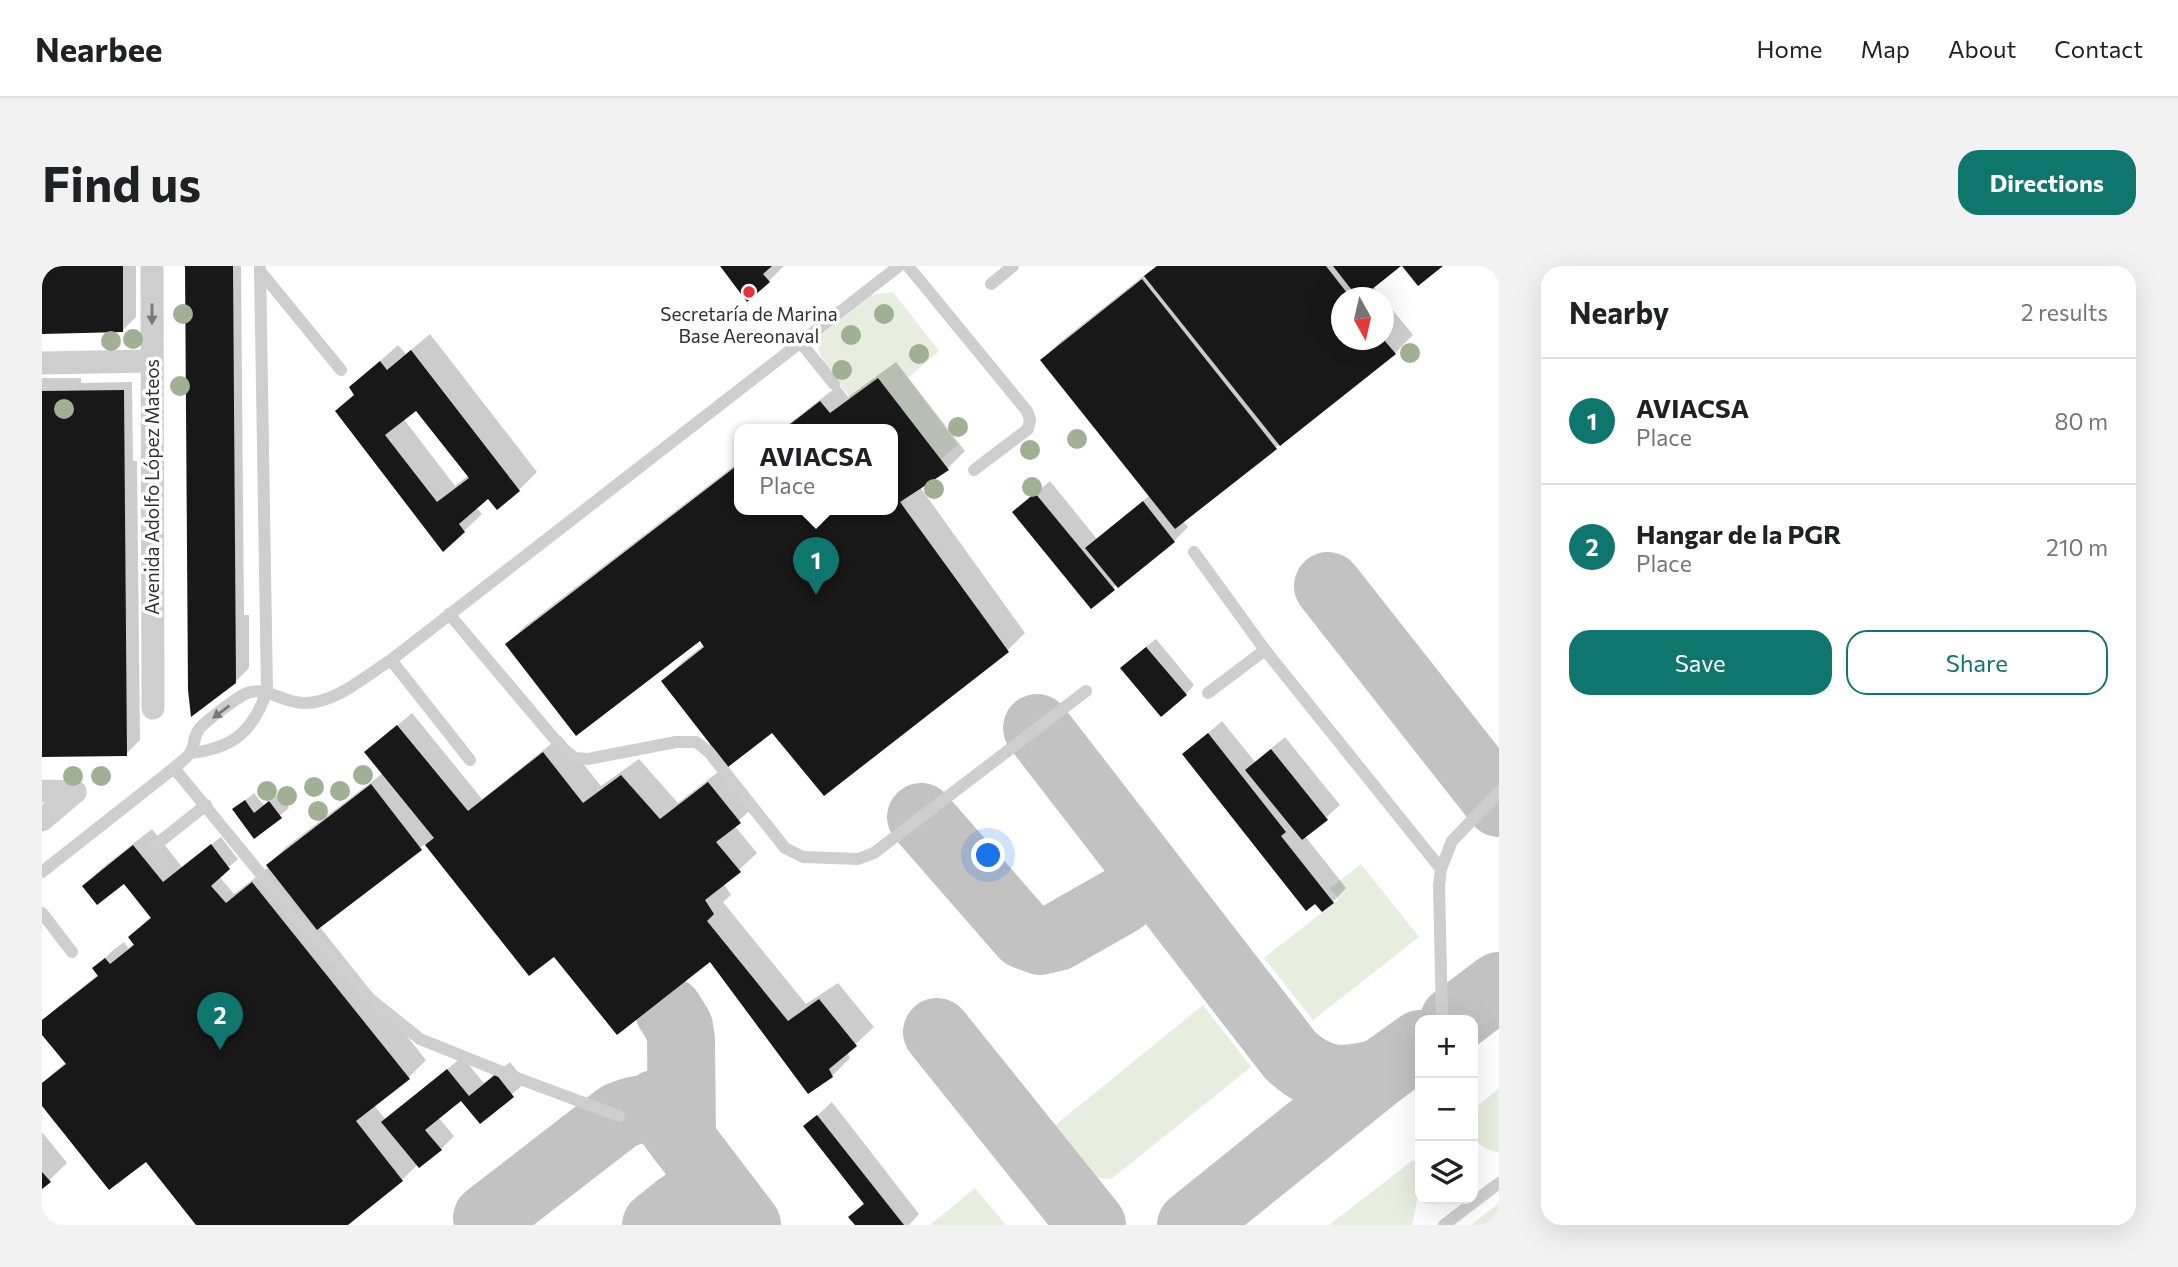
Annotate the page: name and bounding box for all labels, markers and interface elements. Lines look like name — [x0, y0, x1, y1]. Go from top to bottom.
text: Nearbee — [35, 28, 162, 69]
text: Home — [1757, 34, 1823, 63]
text: Map — [1861, 34, 1910, 63]
text: About — [1948, 34, 2016, 63]
text: Contact — [2054, 34, 2143, 63]
button: Directions — [1958, 150, 2136, 215]
text: Find us — [42, 152, 201, 212]
marker: Secretaría de Marina Base Aereonaval — [741, 284, 757, 300]
north arrow — [1331, 287, 1394, 350]
text: Nearby — [1569, 293, 1669, 330]
text: 2 results — [2021, 298, 2108, 326]
place label: Secretaría de Marina Base Aereonaval — [660, 302, 838, 347]
one-way arrow — [146, 303, 158, 325]
street label: Avenida Adolfo López Mateos — [140, 359, 163, 615]
text: AVIACSA — [1636, 392, 1749, 423]
text: 1 — [1587, 407, 1597, 435]
text: 80 m — [2055, 407, 2108, 435]
text: Place — [1636, 423, 1692, 451]
popup — [734, 424, 898, 515]
text: AVIACSA — [759, 440, 873, 471]
text: Place — [759, 471, 815, 499]
text: Hangar de la PGR — [1636, 518, 1841, 549]
text: 2 — [1585, 533, 1599, 561]
text: 210 m — [2046, 533, 2108, 561]
pin: 1 — [793, 537, 839, 595]
text: Place — [1636, 549, 1692, 577]
button: Save — [1569, 630, 1832, 695]
button: Share — [1846, 630, 2108, 695]
one-way arrow — [212, 705, 230, 719]
your location — [971, 838, 1005, 872]
pin: 2 — [197, 992, 243, 1050]
map controls — [1415, 1015, 1478, 1204]
button: + — [1415, 1015, 1478, 1078]
button: − — [1415, 1078, 1478, 1141]
button: layers — [1415, 1141, 1478, 1204]

